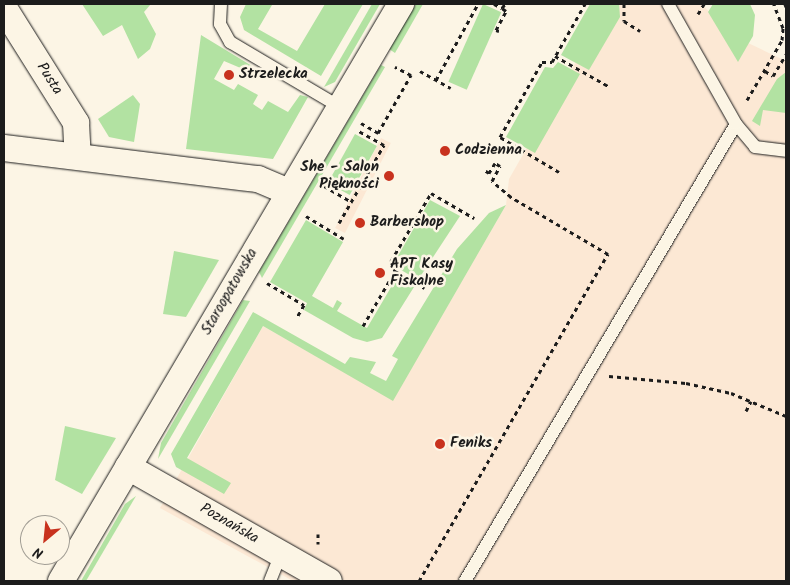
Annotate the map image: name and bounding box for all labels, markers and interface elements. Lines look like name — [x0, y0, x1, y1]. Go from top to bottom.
street label: Pusta — [32, 60, 66, 98]
place label: Strzelecka — [239, 66, 308, 84]
marker: Strzelecka — [223, 69, 235, 81]
place label: Codzienna — [455, 142, 522, 160]
marker: Codzienna — [439, 145, 451, 157]
place label: She - Salon Piękności — [300, 158, 379, 193]
marker: She - Salon Piękności — [383, 170, 395, 182]
place label: Barbershop — [370, 214, 444, 232]
marker: Barbershop — [354, 217, 366, 229]
street label: Staroopatowska — [198, 246, 262, 338]
place label: APT Kasy Fiskalne — [390, 255, 453, 290]
marker: APT Kasy Fiskalne — [374, 267, 386, 279]
place label: Feniks — [450, 435, 492, 453]
marker: Feniks — [434, 438, 446, 450]
street label: Poznańska — [196, 500, 262, 548]
north arrow — [20, 515, 70, 565]
text: N — [29, 541, 47, 564]

